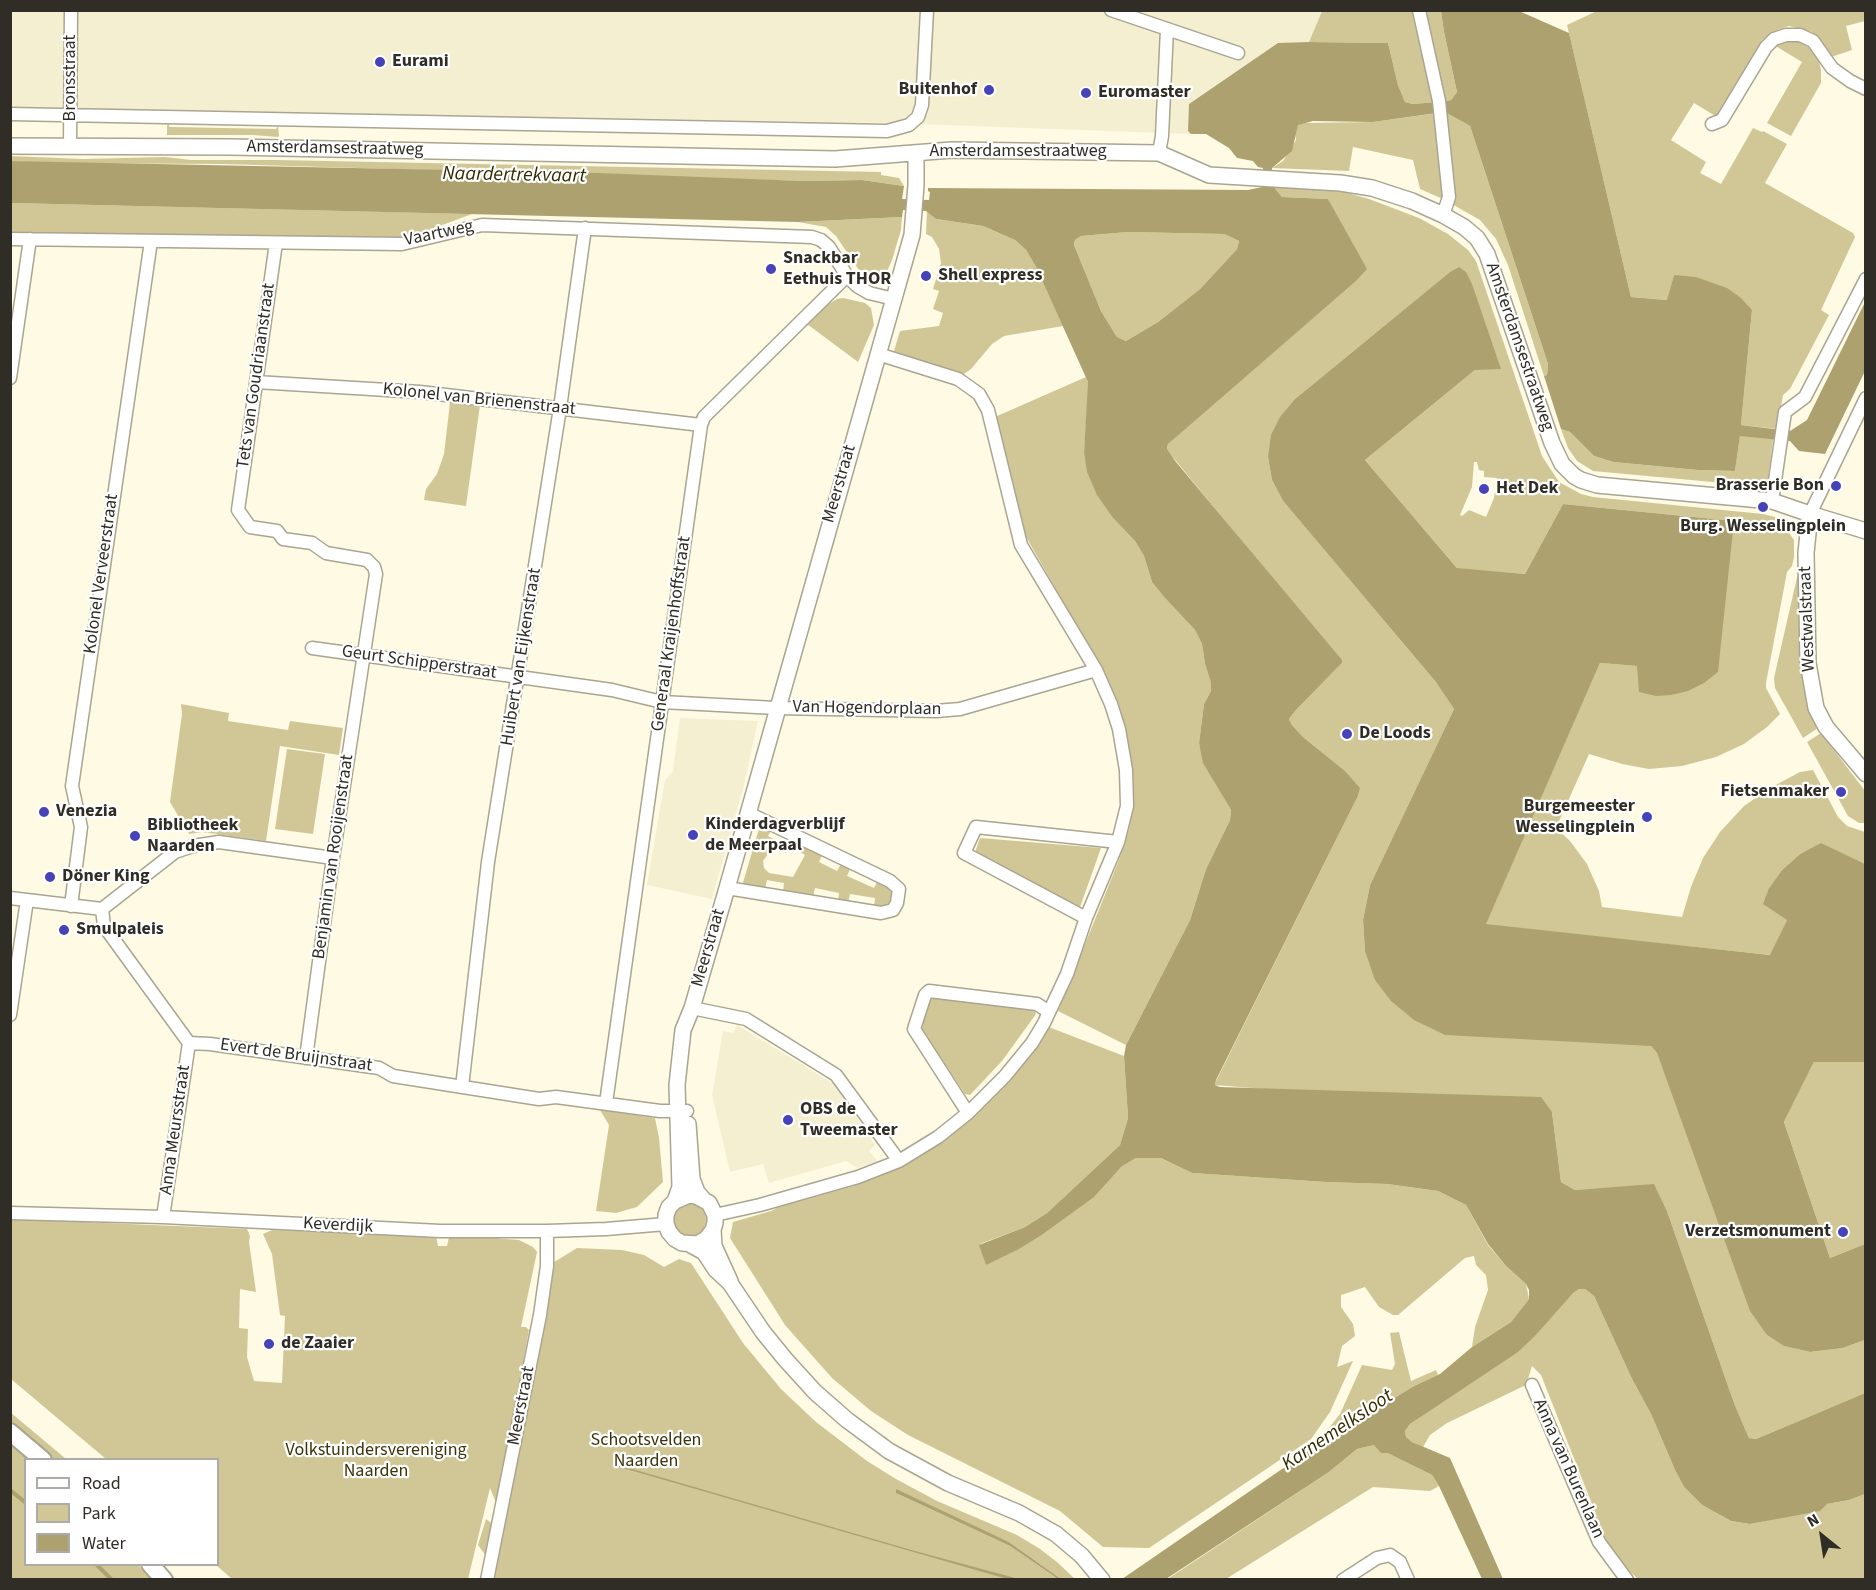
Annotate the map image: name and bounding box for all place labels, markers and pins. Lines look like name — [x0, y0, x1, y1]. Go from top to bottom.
place label: Eurami — [392, 51, 449, 73]
marker: Eurami — [373, 55, 387, 69]
place label: Buitenhof — [898, 79, 977, 101]
place label: Euromaster — [1098, 82, 1191, 104]
marker: Buitenhof — [982, 83, 996, 97]
marker: Euromaster — [1079, 86, 1093, 100]
place label: Snackbar Eethuis THOR — [783, 248, 891, 290]
marker: Snackbar Eethuis THOR — [764, 262, 778, 276]
place label: Shell express — [938, 265, 1042, 287]
marker: Shell express — [919, 269, 933, 283]
place label: Brasserie Bon — [1715, 475, 1824, 497]
place label: Het Dek — [1496, 478, 1558, 500]
marker: Brasserie Bon — [1829, 479, 1843, 493]
marker: Het Dek — [1477, 482, 1491, 496]
marker: Burg. Wesselingplein — [1756, 500, 1770, 514]
place label: Burg. Wesselingplein — [1680, 516, 1846, 538]
place label: De Loods — [1359, 723, 1431, 745]
marker: De Loods — [1340, 727, 1354, 741]
place label: Fietsenmaker — [1720, 781, 1829, 803]
marker: Fietsenmaker — [1834, 785, 1848, 799]
place label: Burgemeester Wesselingplein — [1516, 796, 1635, 838]
place label: Venezia — [56, 801, 117, 823]
marker: Venezia — [37, 805, 51, 819]
marker: Burgemeester Wesselingplein — [1640, 810, 1654, 824]
place label: Kinderdagverblijf de Meerpaal — [705, 814, 845, 856]
place label: Bibliotheek Naarden — [147, 815, 238, 858]
marker: Kinderdagverblijf de Meerpaal — [686, 828, 700, 842]
marker: Bibliotheek Naarden — [128, 829, 142, 843]
place label: Döner King — [62, 866, 150, 888]
marker: Döner King — [43, 870, 57, 884]
place label: Smulpaleis — [76, 919, 164, 941]
marker: Smulpaleis — [57, 923, 71, 937]
place label: OBS de Tweemaster — [800, 1099, 898, 1142]
marker: OBS de Tweemaster — [781, 1113, 795, 1127]
place label: Verzetsmonument — [1685, 1221, 1831, 1243]
marker: Verzetsmonument — [1836, 1225, 1850, 1239]
place label: de Zaaier — [281, 1333, 354, 1355]
marker: de Zaaier — [262, 1337, 276, 1351]

